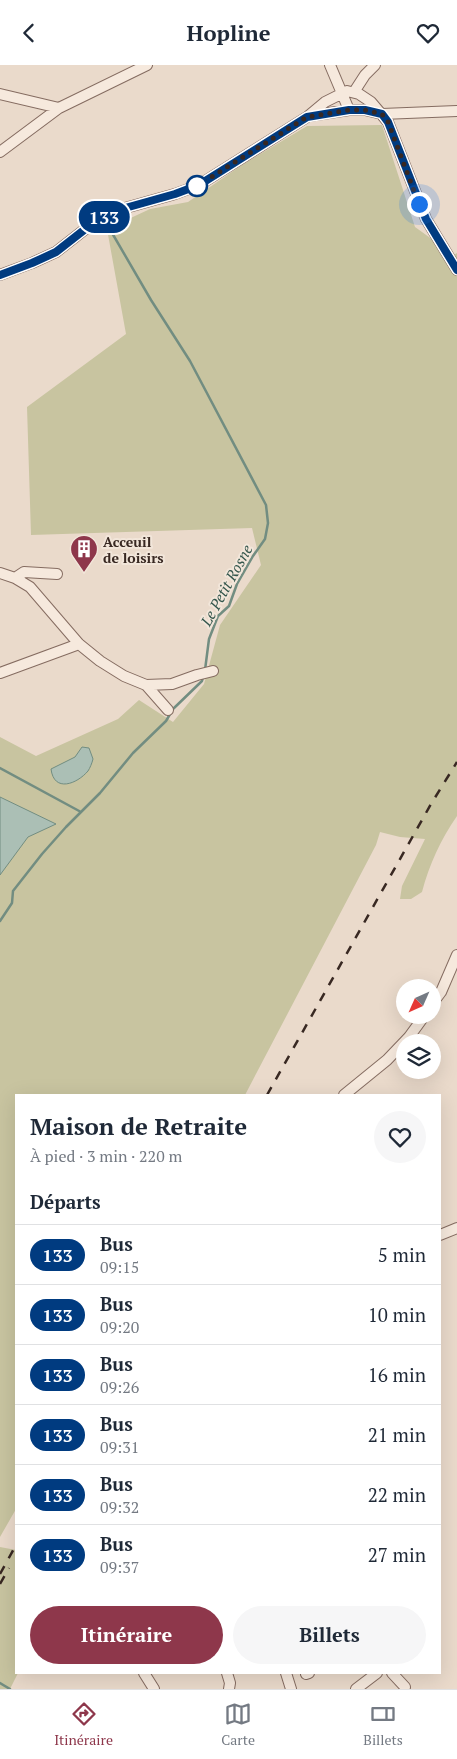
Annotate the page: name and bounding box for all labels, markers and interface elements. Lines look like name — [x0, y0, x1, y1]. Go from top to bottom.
text: Hopline — [187, 18, 270, 47]
icon: back — [15, 19, 43, 47]
icon: heart — [414, 19, 442, 47]
unlabelled marker — [186, 175, 208, 197]
your location — [407, 192, 432, 217]
line badge: 133 — [75, 201, 133, 233]
text: 133 — [89, 205, 119, 229]
place label: Acceuil de loisirs — [103, 532, 164, 567]
building icon: Acceuil de loisirs — [69, 534, 99, 573]
water label: Le Petit Rosne — [195, 541, 257, 630]
north arrow — [396, 979, 441, 1024]
map controls — [396, 979, 441, 1079]
button: layers — [396, 1034, 441, 1079]
text: Maison de Retraite — [30, 1110, 247, 1142]
button: heart — [374, 1111, 426, 1163]
text: À pied · 3 min · 220 m — [30, 1145, 182, 1167]
text: Départs — [30, 1189, 101, 1214]
text: Bus — [100, 1231, 133, 1256]
text: 5 min — [378, 1242, 426, 1267]
text: 133 — [42, 1243, 73, 1267]
text: 09:15 — [100, 1256, 139, 1278]
text: Bus — [100, 1291, 133, 1316]
text: 10 min — [368, 1302, 426, 1327]
text: 133 — [42, 1303, 73, 1327]
text: 09:20 — [100, 1316, 139, 1338]
text: Bus — [100, 1351, 133, 1376]
text: 16 min — [368, 1362, 426, 1387]
text: 133 — [42, 1363, 73, 1387]
text: 09:26 — [100, 1376, 139, 1398]
text: Bus — [100, 1411, 133, 1436]
text: 21 min — [368, 1422, 426, 1447]
text: 133 — [42, 1423, 73, 1447]
text: 09:31 — [100, 1436, 139, 1458]
text: Bus — [100, 1471, 133, 1496]
text: 22 min — [368, 1482, 426, 1507]
text: 133 — [42, 1483, 73, 1507]
text: 09:32 — [100, 1496, 139, 1518]
text: Bus — [100, 1531, 133, 1556]
text: 27 min — [368, 1542, 426, 1567]
text: 133 — [42, 1543, 73, 1567]
text: 09:37 — [100, 1556, 139, 1578]
button: Itinéraire — [30, 1606, 223, 1664]
button: Billets — [233, 1606, 426, 1664]
tab: Itinéraire — [54, 1700, 113, 1749]
tab: Carte — [221, 1700, 255, 1749]
tab: Billets — [363, 1700, 403, 1749]

